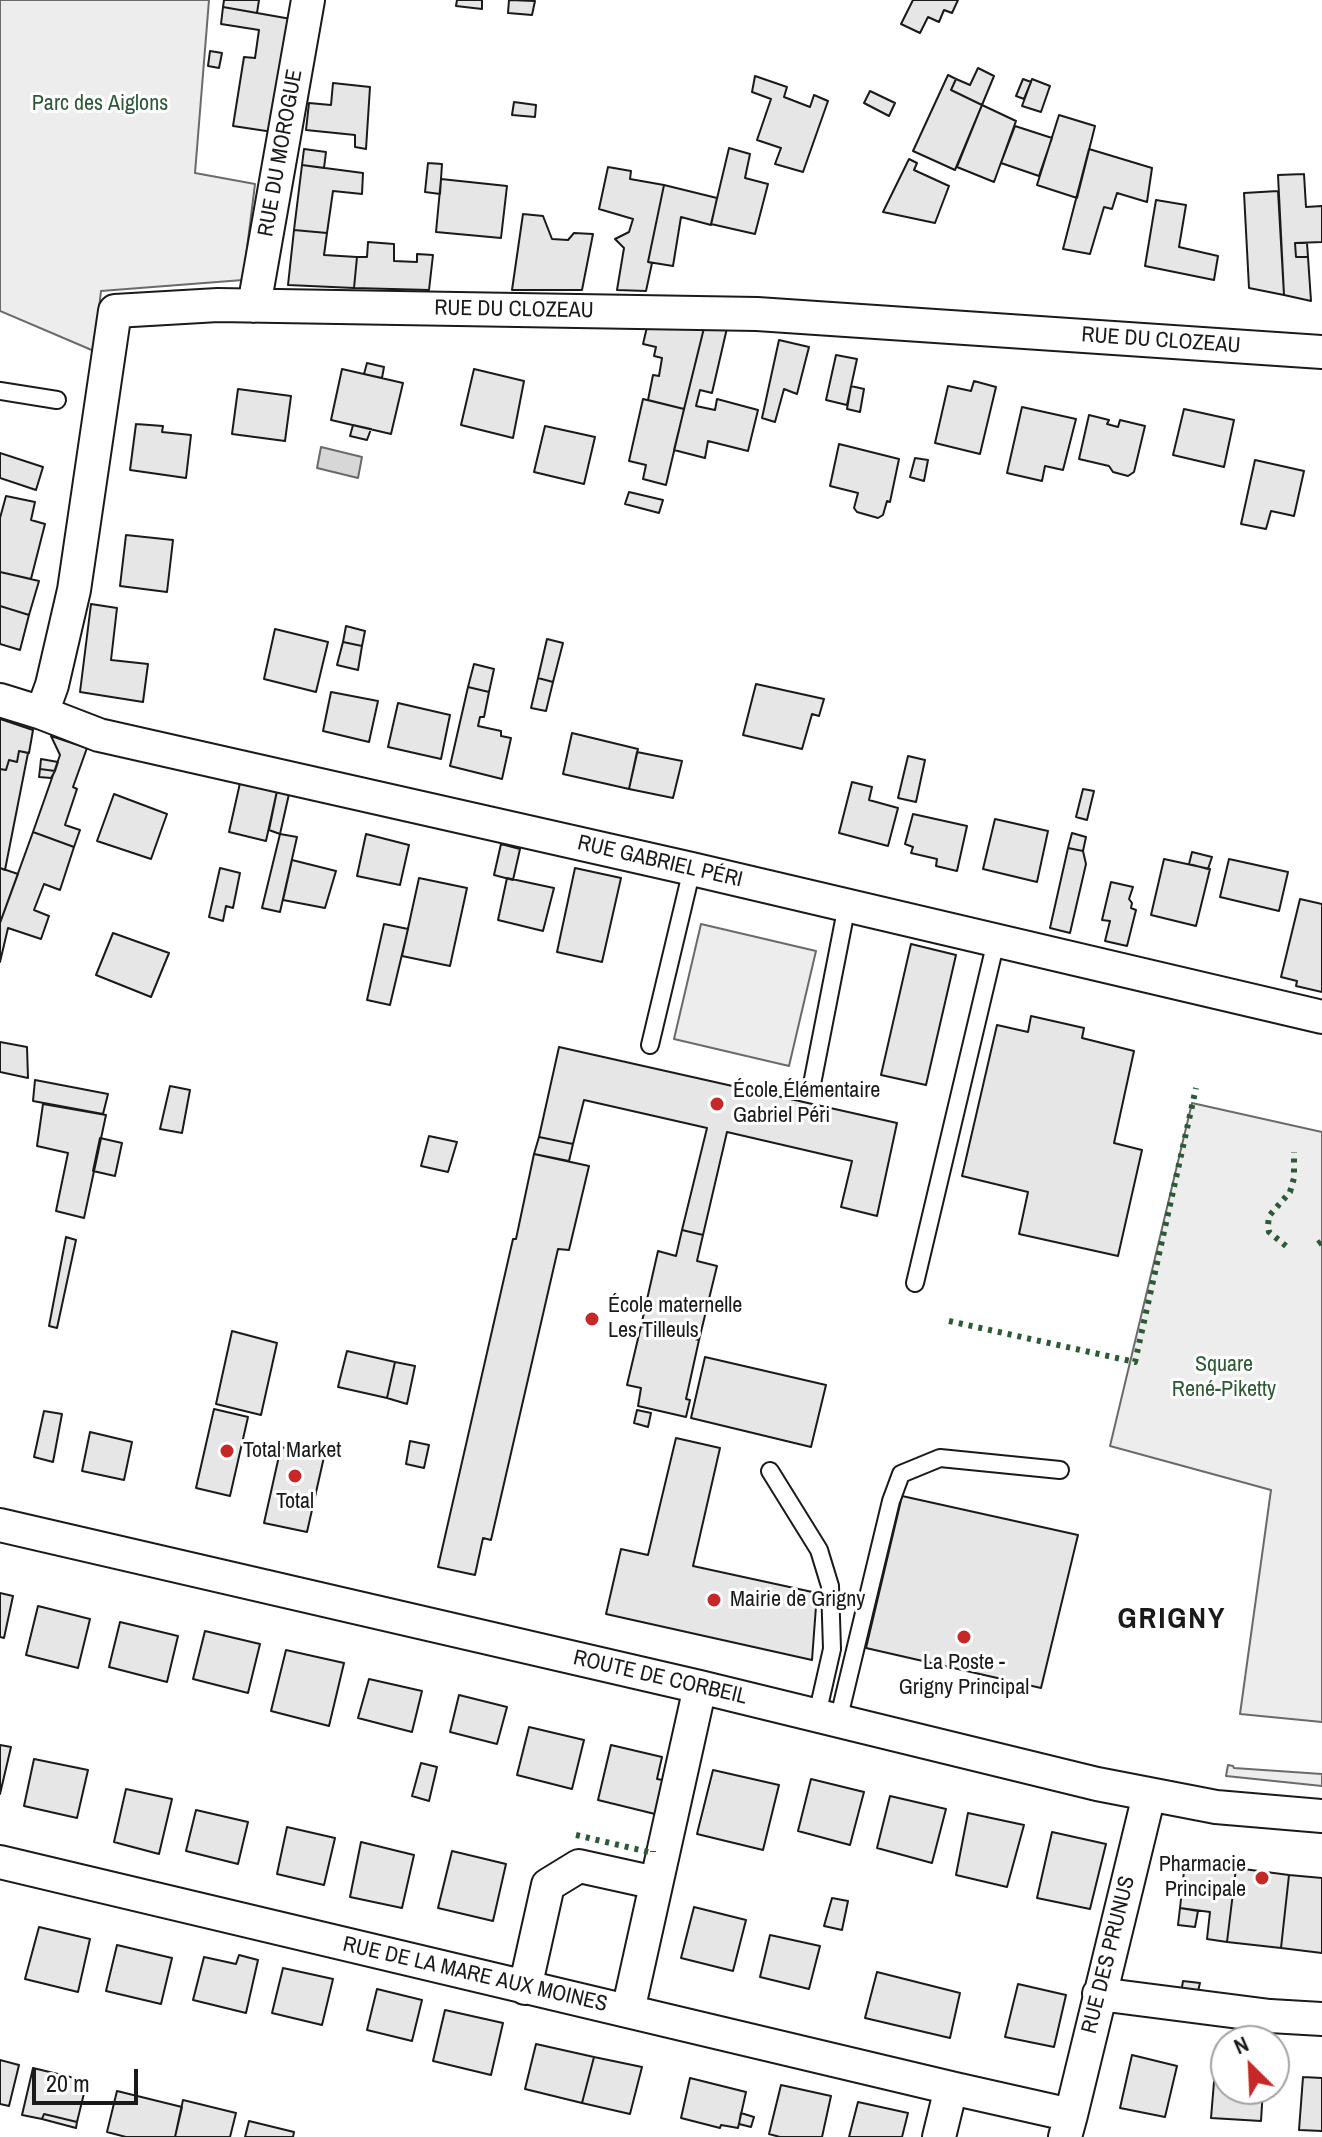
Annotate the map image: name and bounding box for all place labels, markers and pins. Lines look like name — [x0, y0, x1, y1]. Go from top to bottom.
place label: École Élémentaire Gabriel Péri — [733, 1078, 880, 1130]
marker: École Élémentaire Gabriel Péri — [708, 1095, 726, 1113]
place label: École maternelle Les Tilleuls — [608, 1293, 742, 1344]
marker: École maternelle Les Tilleuls — [583, 1310, 601, 1328]
place label: Total Market — [243, 1438, 341, 1464]
marker: Total Market — [218, 1442, 236, 1460]
marker: Total — [286, 1467, 304, 1485]
place label: Total — [276, 1489, 314, 1515]
place label: Mairie de Grigny — [730, 1587, 865, 1613]
marker: Mairie de Grigny — [705, 1591, 723, 1609]
marker: La Poste - Grigny Principal — [955, 1628, 973, 1646]
place label: La Poste - Grigny Principal — [899, 1650, 1029, 1702]
place label: Pharmacie Principale — [1159, 1852, 1246, 1904]
marker: Pharmacie Principale — [1253, 1869, 1271, 1887]

